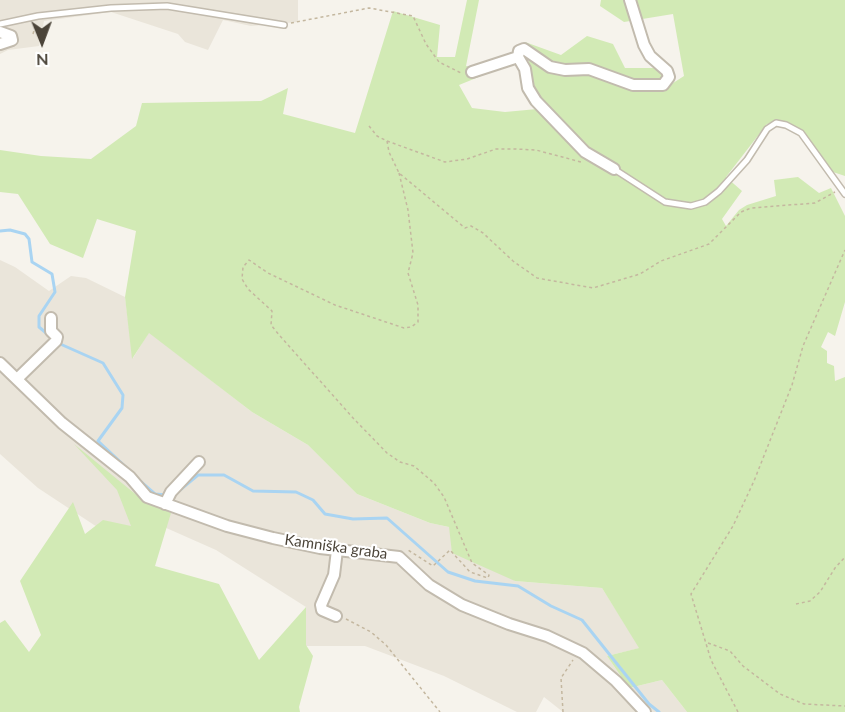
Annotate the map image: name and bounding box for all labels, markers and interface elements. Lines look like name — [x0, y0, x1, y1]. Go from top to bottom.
north arrow — [12, 12, 72, 72]
text: N — [36, 51, 49, 70]
street label: Kamniška graba — [283, 531, 389, 563]

